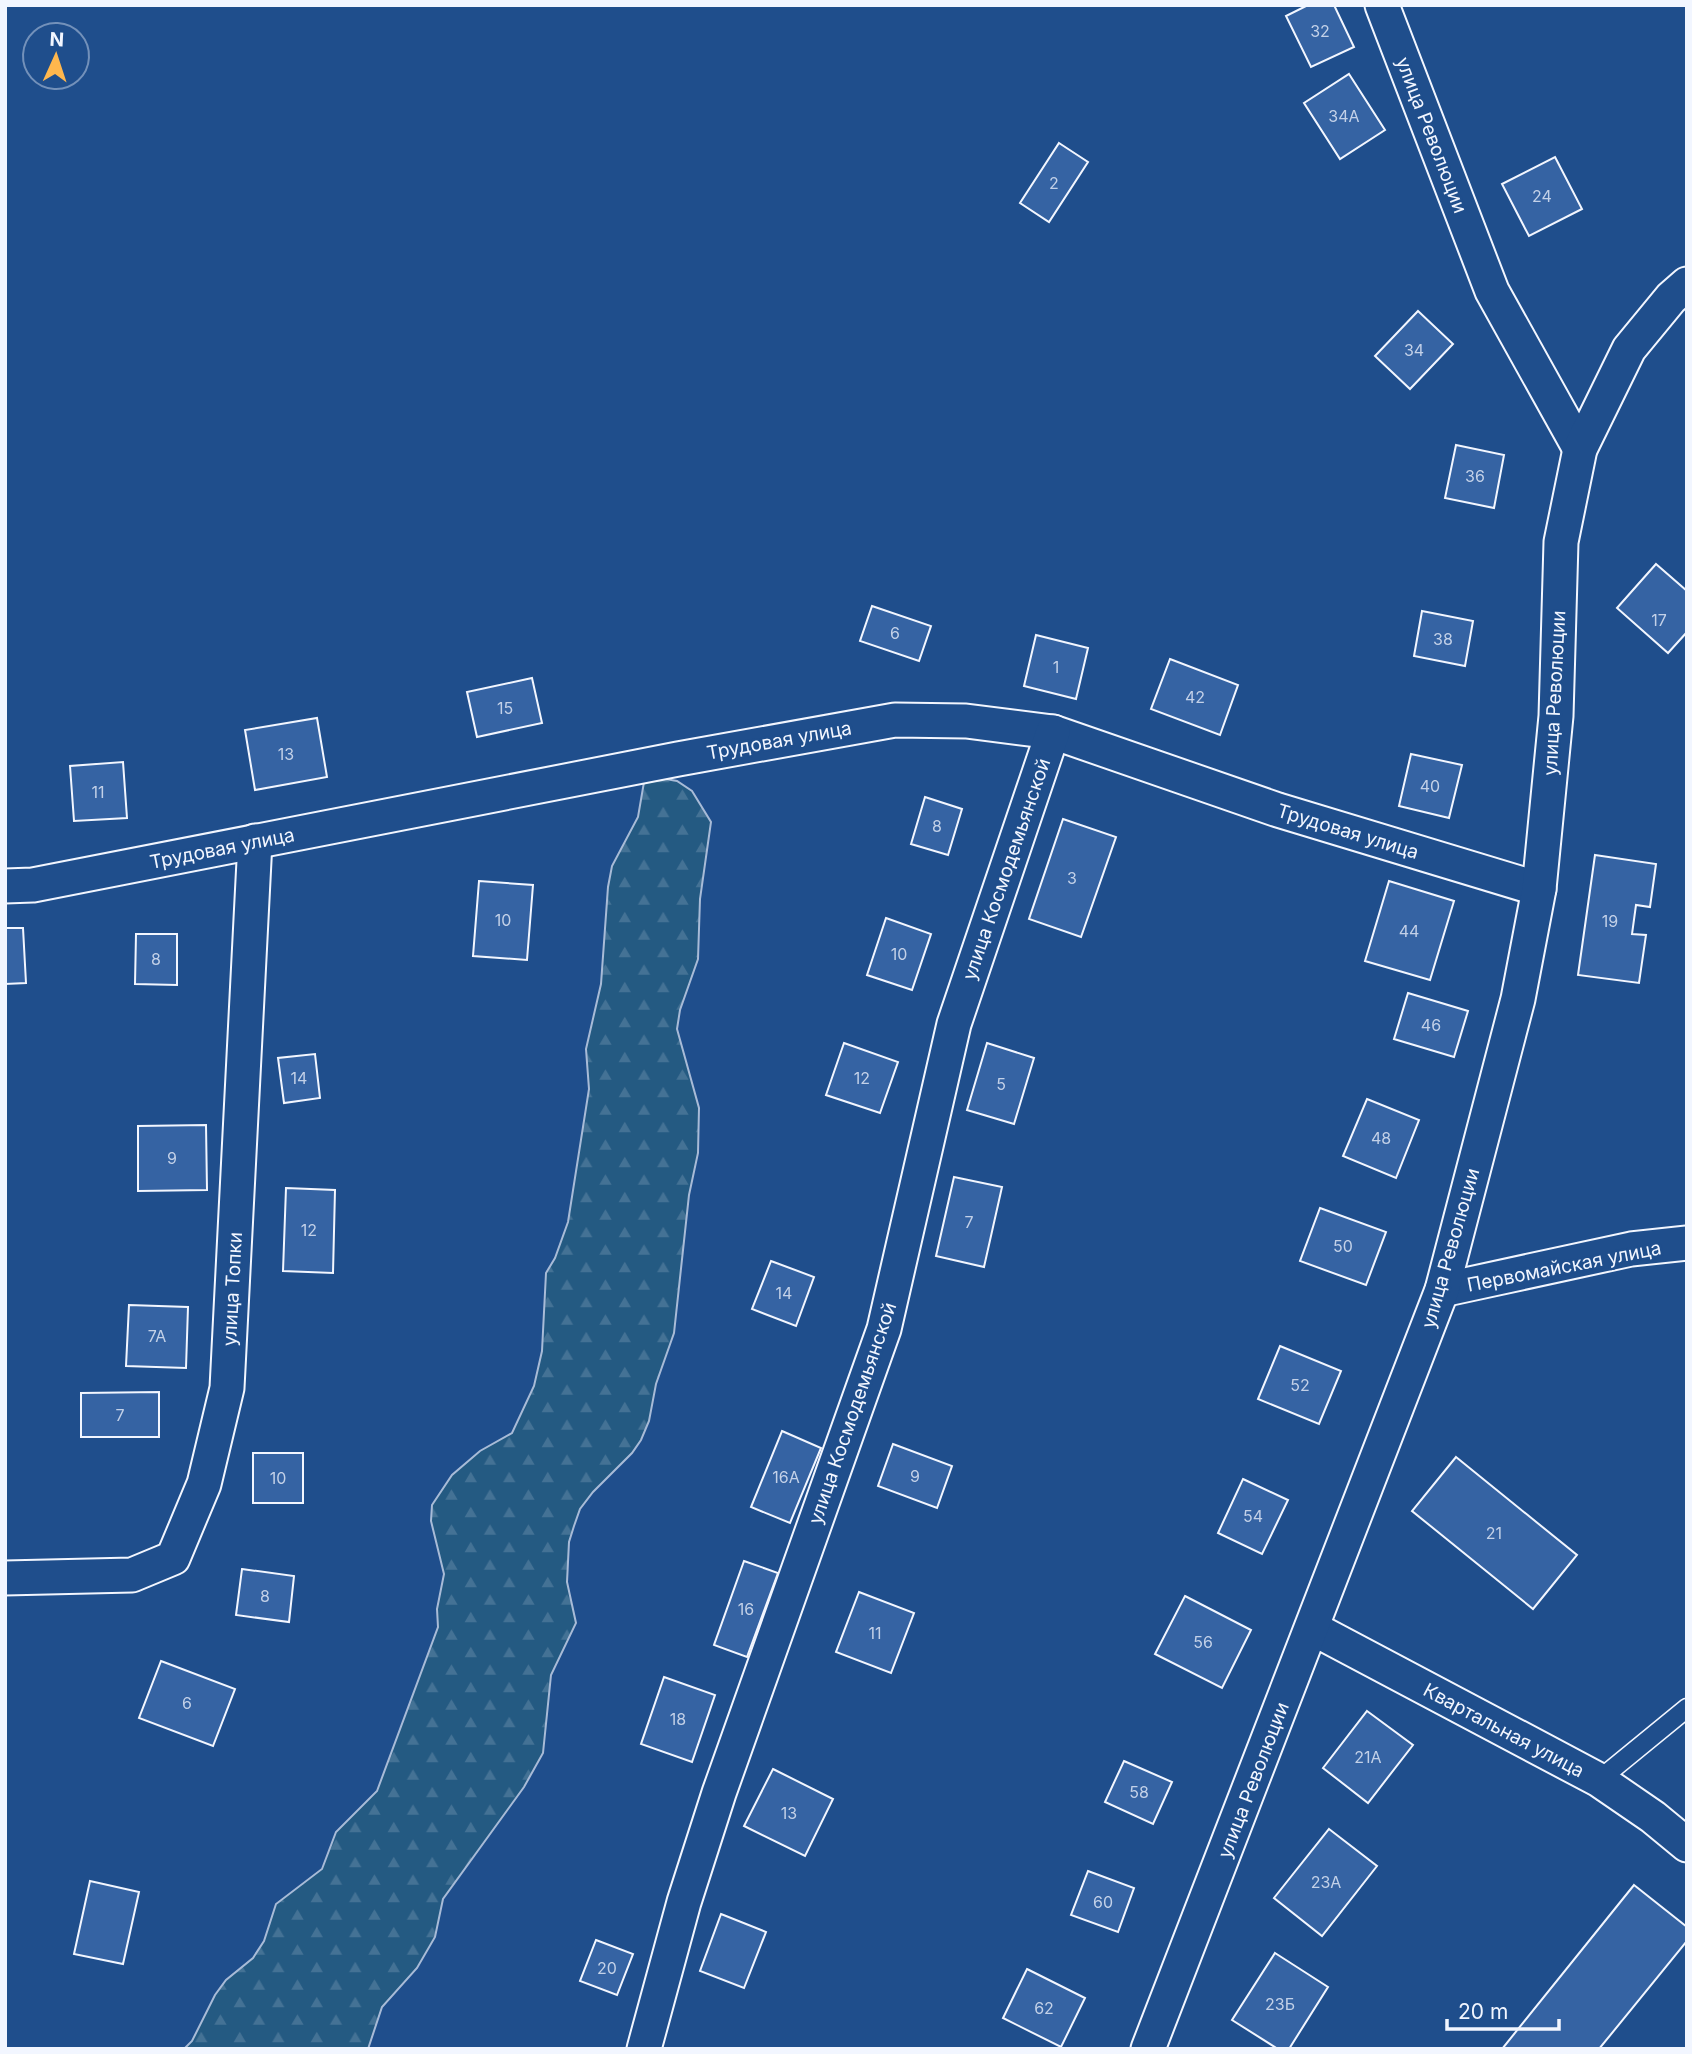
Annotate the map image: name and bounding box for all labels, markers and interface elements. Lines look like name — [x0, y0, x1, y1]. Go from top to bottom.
north arrow — [21, 21, 91, 91]
house number: 32 — [1310, 21, 1330, 41]
text: N — [49, 28, 65, 51]
street label: улица Революции — [1391, 54, 1472, 216]
house number: 34А — [1328, 106, 1360, 126]
house number: 2 — [1049, 173, 1059, 193]
house number: 24 — [1532, 186, 1552, 206]
house number: 34 — [1404, 340, 1424, 360]
house number: 36 — [1465, 466, 1485, 486]
street label: улица Революции — [1539, 610, 1570, 776]
house number: 17 — [1651, 610, 1667, 630]
house number: 6 — [890, 623, 900, 643]
house number: 38 — [1433, 629, 1453, 649]
house number: 1 — [1053, 657, 1059, 677]
house number: 42 — [1185, 687, 1205, 707]
house number: 15 — [497, 698, 513, 718]
street label: Трудовая улица — [705, 716, 853, 765]
house number: 13 — [278, 744, 294, 764]
street label: улица Космодемьянской — [958, 755, 1055, 983]
house number: 40 — [1420, 776, 1440, 796]
house number: 11 — [91, 782, 105, 802]
street label: Трудовая улица — [1274, 799, 1421, 864]
house number: 8 — [932, 816, 942, 836]
street label: Трудовая улица — [148, 823, 296, 874]
house number: 3 — [1067, 868, 1077, 888]
house number: 10 — [495, 910, 511, 930]
house number: 19 — [1602, 911, 1618, 931]
house number: 44 — [1399, 921, 1419, 941]
house number: 10 — [891, 944, 907, 964]
house number: 8 — [151, 949, 161, 969]
house number: 46 — [1421, 1015, 1441, 1035]
house number: 14 — [291, 1068, 307, 1088]
house number: 12 — [854, 1068, 870, 1088]
house number: 5 — [996, 1074, 1006, 1094]
house number: 48 — [1371, 1128, 1391, 1148]
house number: 9 — [167, 1148, 177, 1168]
street label: улица Революции — [1417, 1165, 1484, 1331]
house number: 7 — [964, 1212, 974, 1232]
house number: 12 — [301, 1220, 317, 1240]
street label: улица Топки — [218, 1231, 247, 1347]
house number: 50 — [1333, 1236, 1353, 1256]
street label: Первомайская улица — [1465, 1236, 1663, 1297]
house number: 14 — [776, 1283, 792, 1303]
street label: улица Космодемьянской — [804, 1299, 901, 1527]
house number: 7А — [148, 1326, 166, 1346]
house number: 52 — [1290, 1375, 1310, 1395]
house number: 7 — [115, 1405, 125, 1425]
house number: 9 — [910, 1466, 920, 1486]
house number: 16А — [772, 1467, 800, 1487]
house number: 10 — [270, 1468, 286, 1488]
house number: 54 — [1243, 1506, 1263, 1526]
house number: 21 — [1486, 1523, 1502, 1543]
house number: 8 — [260, 1586, 270, 1606]
house number: 16 — [738, 1599, 754, 1619]
house number: 11 — [868, 1623, 882, 1643]
house number: 56 — [1193, 1632, 1213, 1652]
street label: Квартальная улица — [1420, 1678, 1588, 1783]
house number: 6 — [182, 1693, 192, 1713]
street label: улица Революции — [1213, 1699, 1294, 1861]
house number: 18 — [670, 1709, 686, 1729]
house number: 21А — [1354, 1747, 1382, 1767]
house number: 58 — [1129, 1782, 1149, 1802]
house number: 13 — [781, 1803, 797, 1823]
house number: 23А — [1311, 1872, 1341, 1892]
house number: 60 — [1093, 1892, 1113, 1912]
house number: 20 — [597, 1958, 617, 1978]
scale bar — [1447, 1988, 1559, 2032]
house number: 23Б — [1265, 1994, 1295, 2014]
house number: 62 — [1034, 1998, 1054, 2018]
text: 20 m — [1458, 1999, 1508, 2024]

